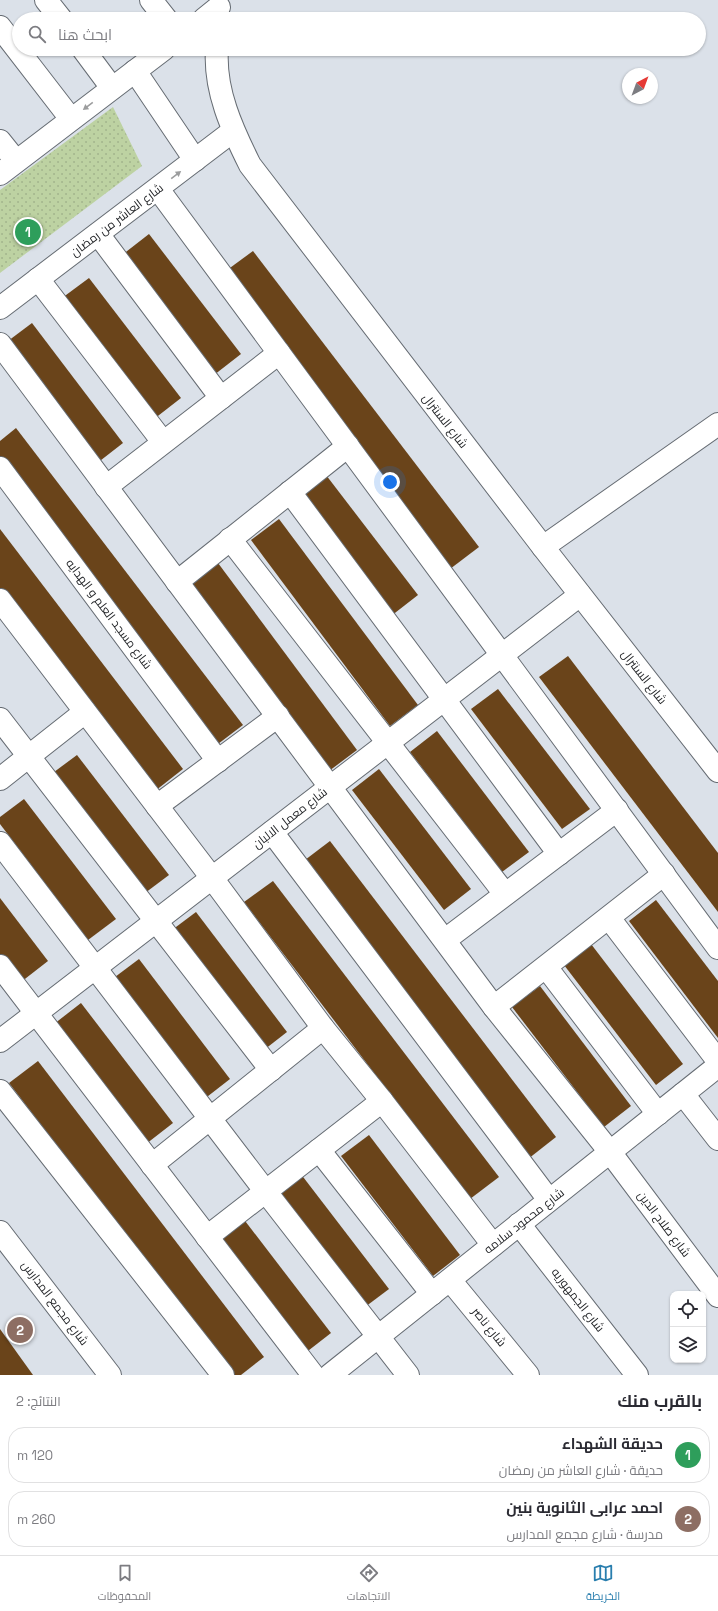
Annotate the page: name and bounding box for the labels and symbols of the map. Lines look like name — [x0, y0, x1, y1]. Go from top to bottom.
north arrow — [622, 68, 658, 104]
one-way arrow — [83, 102, 94, 111]
one-way arrow — [171, 170, 182, 179]
street label: شارع العاشر من رمضان — [67, 180, 167, 260]
pin: 1 — [15, 217, 41, 247]
street label: شارع السنترال — [419, 390, 471, 452]
your location — [380, 472, 400, 492]
street label: شارع مسجد العلم و الهدايه — [62, 556, 156, 672]
street label: شارع السنترال — [618, 646, 670, 708]
street label: شارع معمل الالبان — [249, 784, 331, 852]
street label: شارع محمود سلامه — [481, 1185, 568, 1257]
street label: شارع صلاح الدين — [634, 1188, 694, 1260]
street label: شارع مجمع المدارس — [18, 1257, 92, 1349]
street label: شارع الجمهوريه — [548, 1265, 608, 1335]
street label: شارع ناصر — [468, 1303, 510, 1350]
pin: 2 — [7, 1315, 33, 1345]

